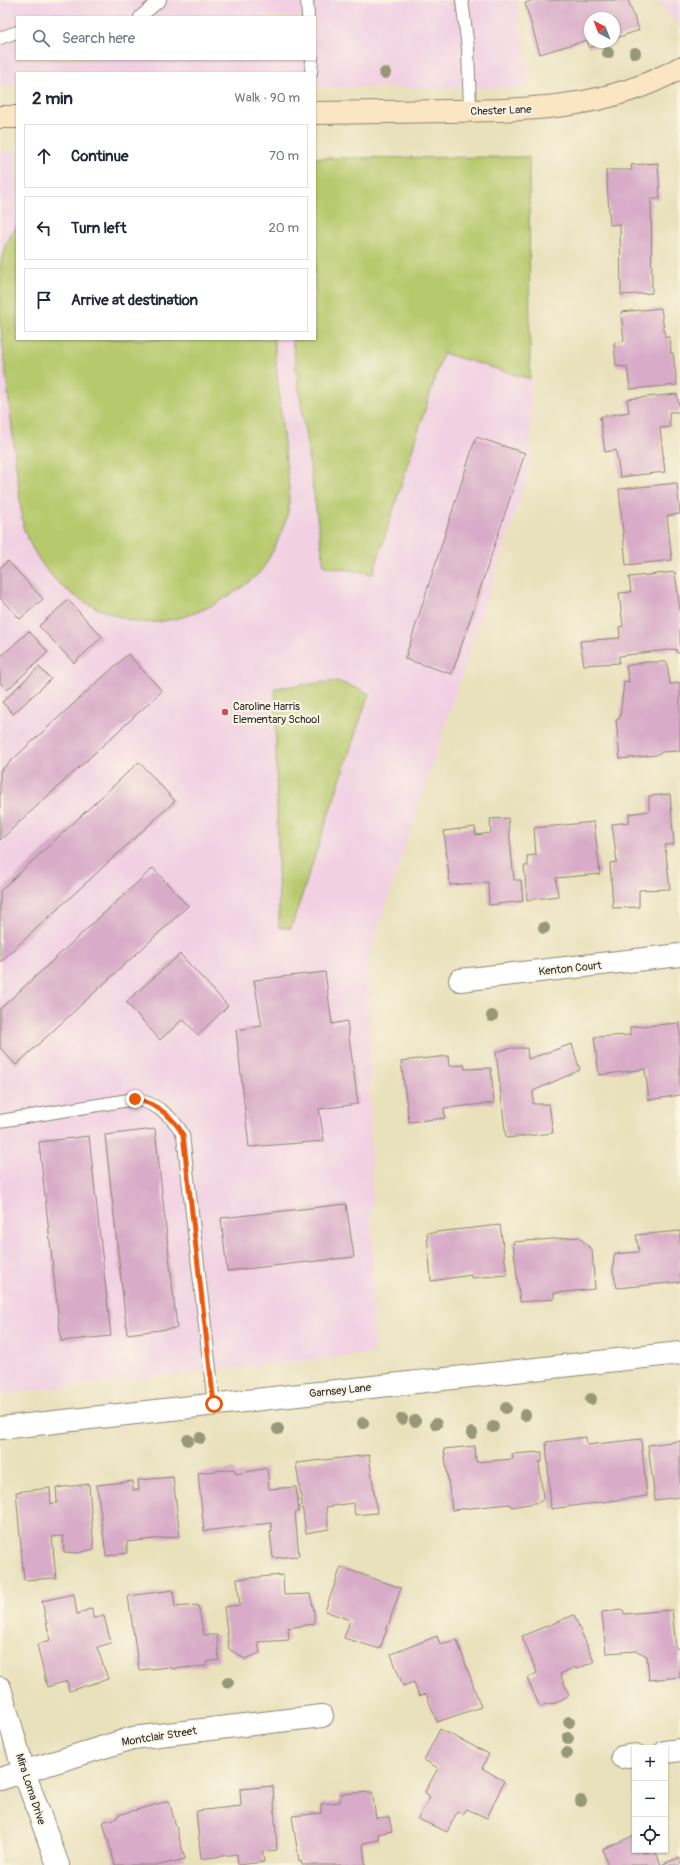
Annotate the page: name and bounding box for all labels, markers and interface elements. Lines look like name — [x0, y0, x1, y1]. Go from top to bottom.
north arrow — [584, 12, 620, 48]
search box — [16, 16, 316, 60]
icon: search — [30, 27, 52, 49]
text: Search here — [62, 29, 135, 48]
text: 2 min — [32, 88, 73, 109]
text: Walk · 90 m — [235, 90, 300, 106]
street label: Chester Lane — [470, 103, 532, 118]
icon: ahead — [33, 145, 55, 167]
text: Continue — [71, 147, 129, 166]
text: 70 m — [269, 148, 299, 164]
icon: left — [33, 217, 55, 239]
text: Turn left — [71, 219, 127, 238]
text: 20 m — [268, 220, 299, 236]
icon: arrive — [33, 289, 55, 311]
text: Arrive at destination — [71, 291, 198, 310]
place label: Caroline Harris Elementary School — [233, 700, 320, 726]
marker: Caroline Harris Elementary School — [220, 707, 230, 717]
street label: Kenton Court — [538, 959, 603, 978]
route end — [126, 1090, 144, 1108]
street label: Garnsey Lane — [308, 1381, 372, 1400]
route start — [205, 1395, 223, 1413]
street label: Montclair Street — [121, 1724, 198, 1749]
map controls — [632, 1745, 668, 1853]
button: + — [632, 1745, 668, 1781]
street label: Mira Loma Drive — [13, 1752, 48, 1827]
button: − — [632, 1781, 668, 1817]
button: locate — [632, 1817, 668, 1853]

